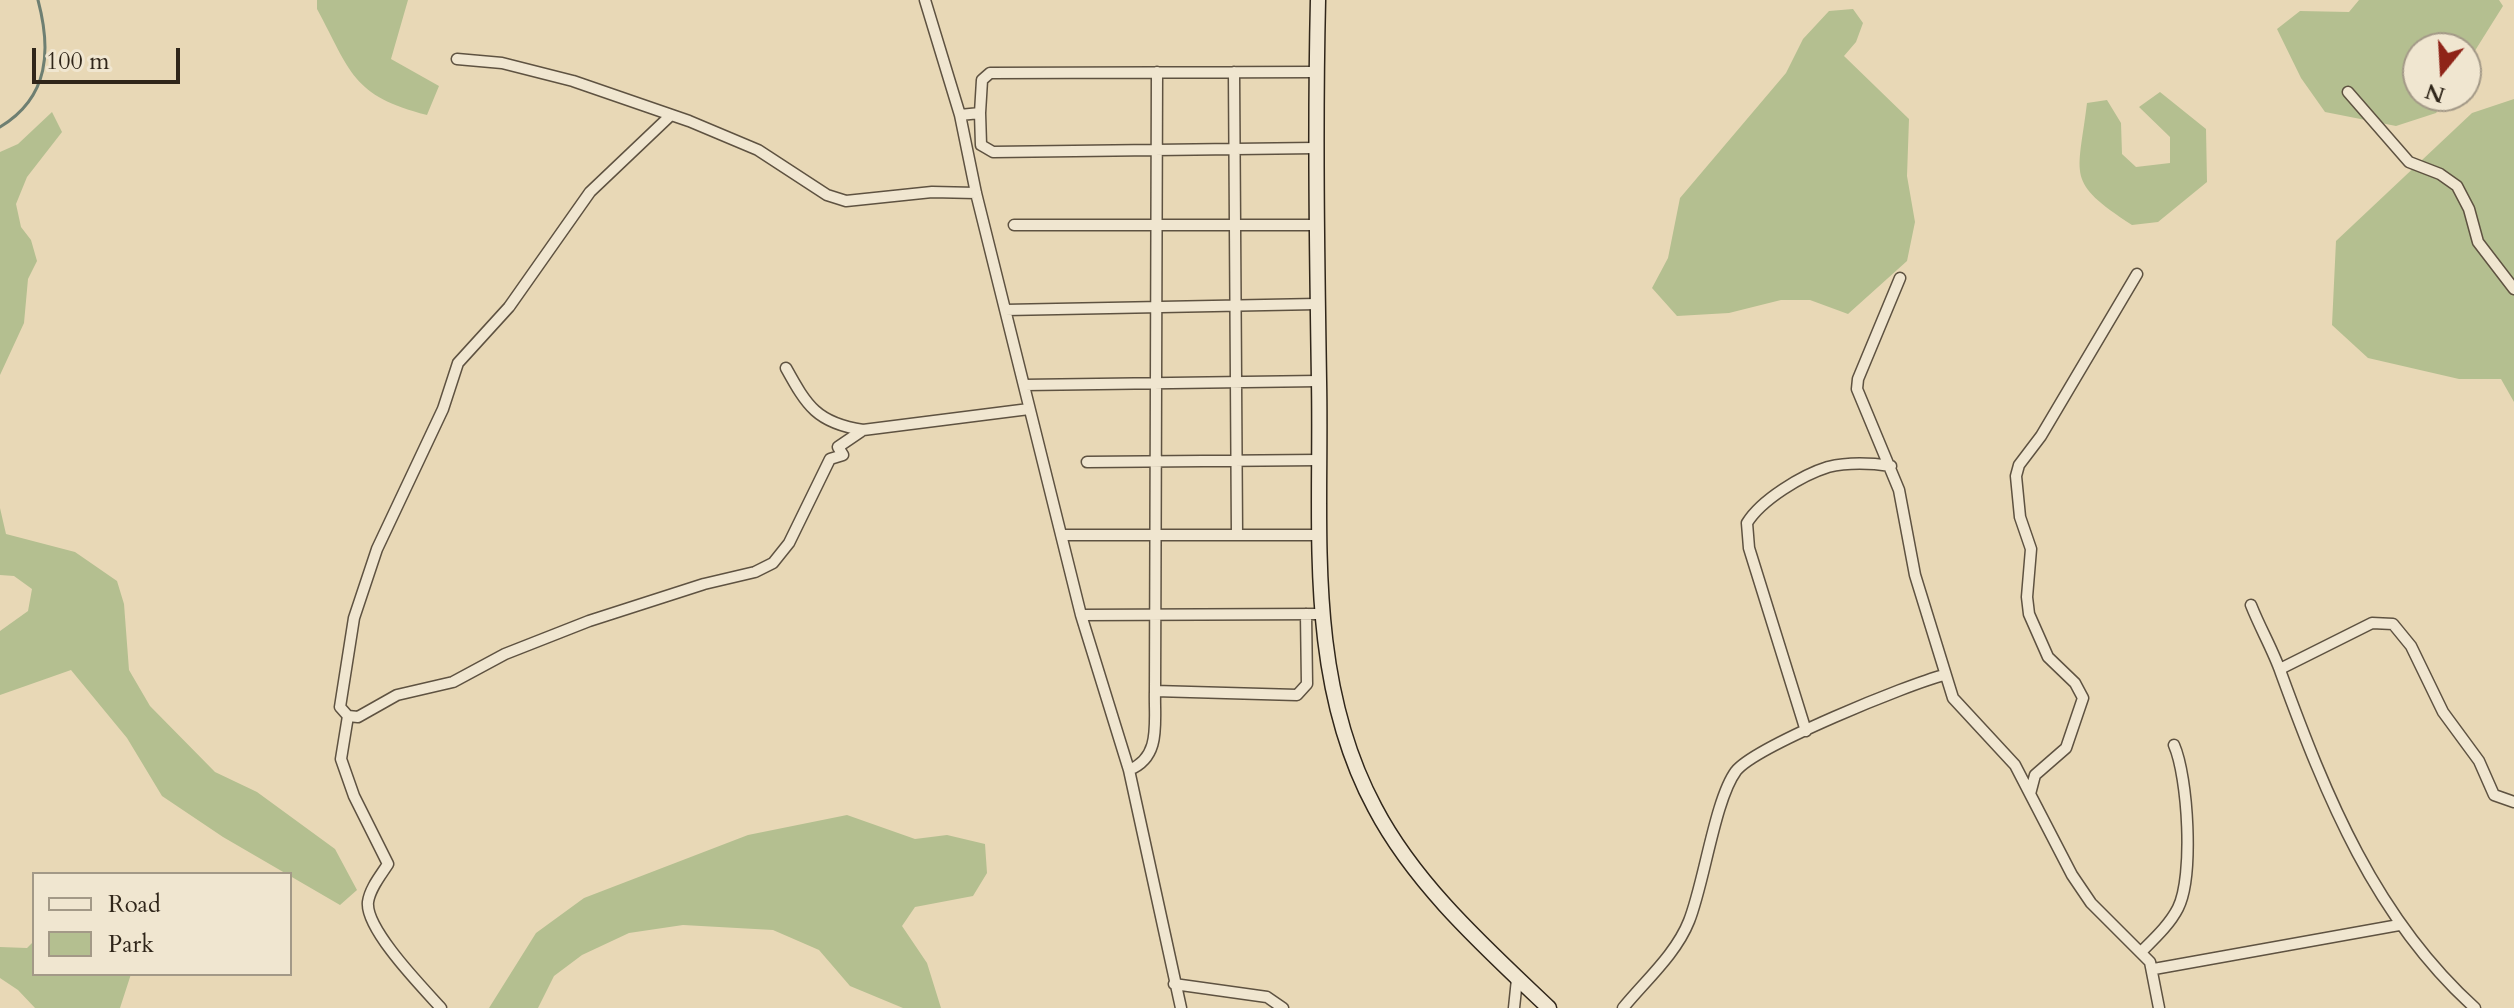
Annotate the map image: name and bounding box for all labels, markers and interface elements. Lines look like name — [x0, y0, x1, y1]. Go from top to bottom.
scale bar — [36, 32, 184, 82]
north arrow — [2402, 32, 2482, 112]
text: 100 m — [46, 45, 110, 78]
text: N — [2421, 76, 2449, 110]
legend — [32, 872, 292, 976]
text: Road — [108, 888, 161, 921]
text: Park — [108, 928, 154, 961]

